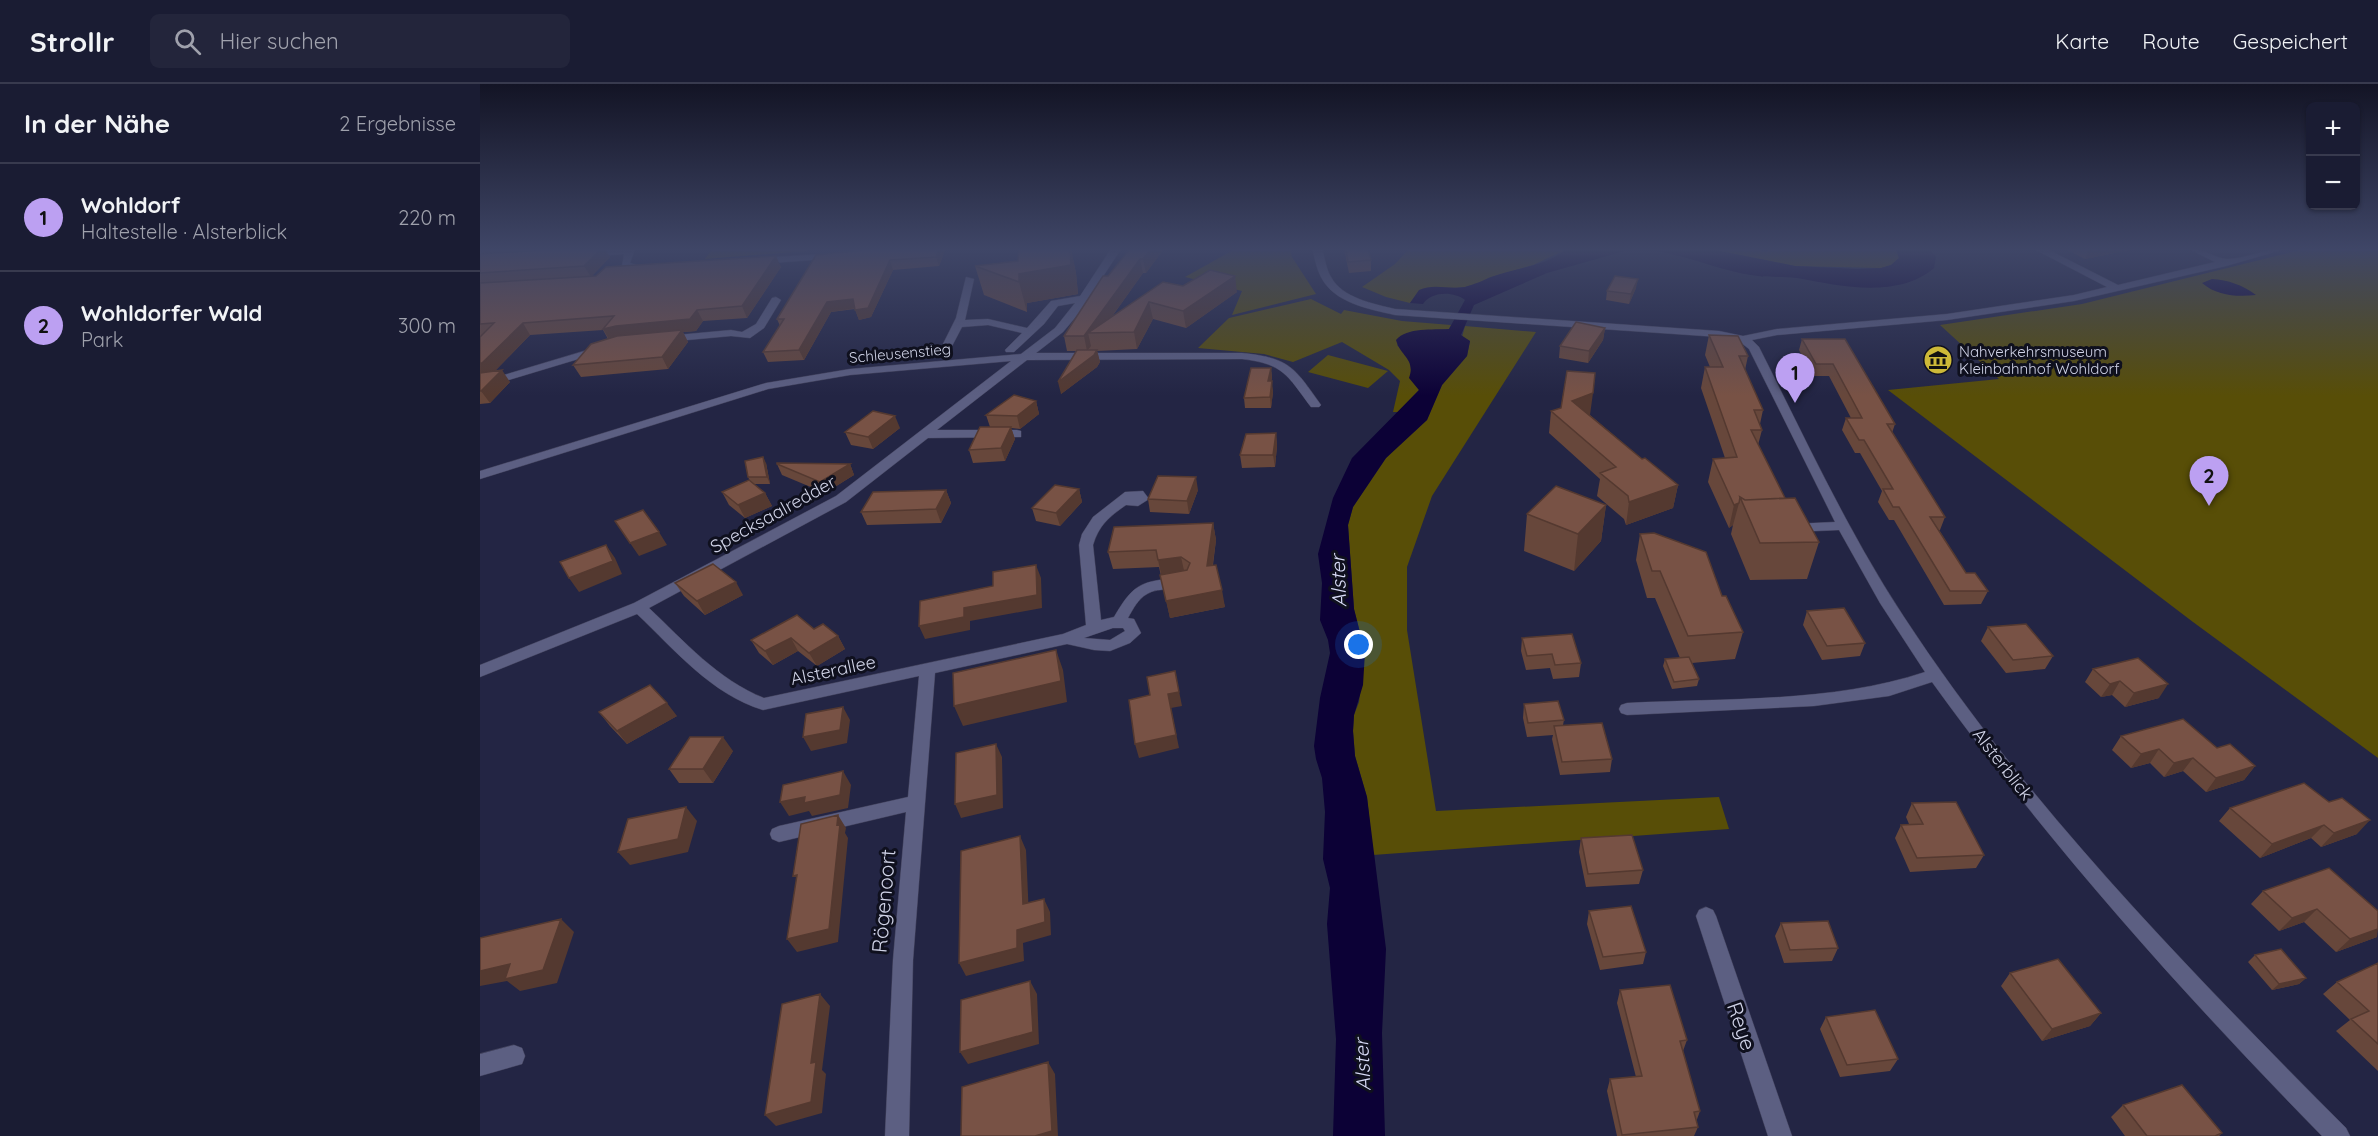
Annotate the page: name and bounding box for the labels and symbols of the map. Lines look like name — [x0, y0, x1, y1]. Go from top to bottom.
street label: Schleusenstieg — [848, 339, 952, 367]
place label: Nahverkehrsmuseum Kleinbahnhof Wohldorf — [1959, 342, 2120, 378]
museum icon: Nahverkehrsmuseum Kleinbahnhof Wohldorf — [1922, 344, 1954, 376]
pin: 1 — [1776, 354, 1814, 403]
pin: 2 — [2190, 456, 2228, 506]
street label: Specksaalredder — [706, 470, 840, 558]
water label: Alster — [1325, 552, 1351, 608]
your location — [1344, 630, 1373, 659]
street label: Alsterallee — [788, 650, 878, 690]
street label: Alsterblick — [1968, 723, 2038, 805]
street label: Rögenoort — [866, 848, 900, 954]
street label: Reye — [1722, 998, 1762, 1054]
water label: Alster — [1348, 1036, 1376, 1092]

